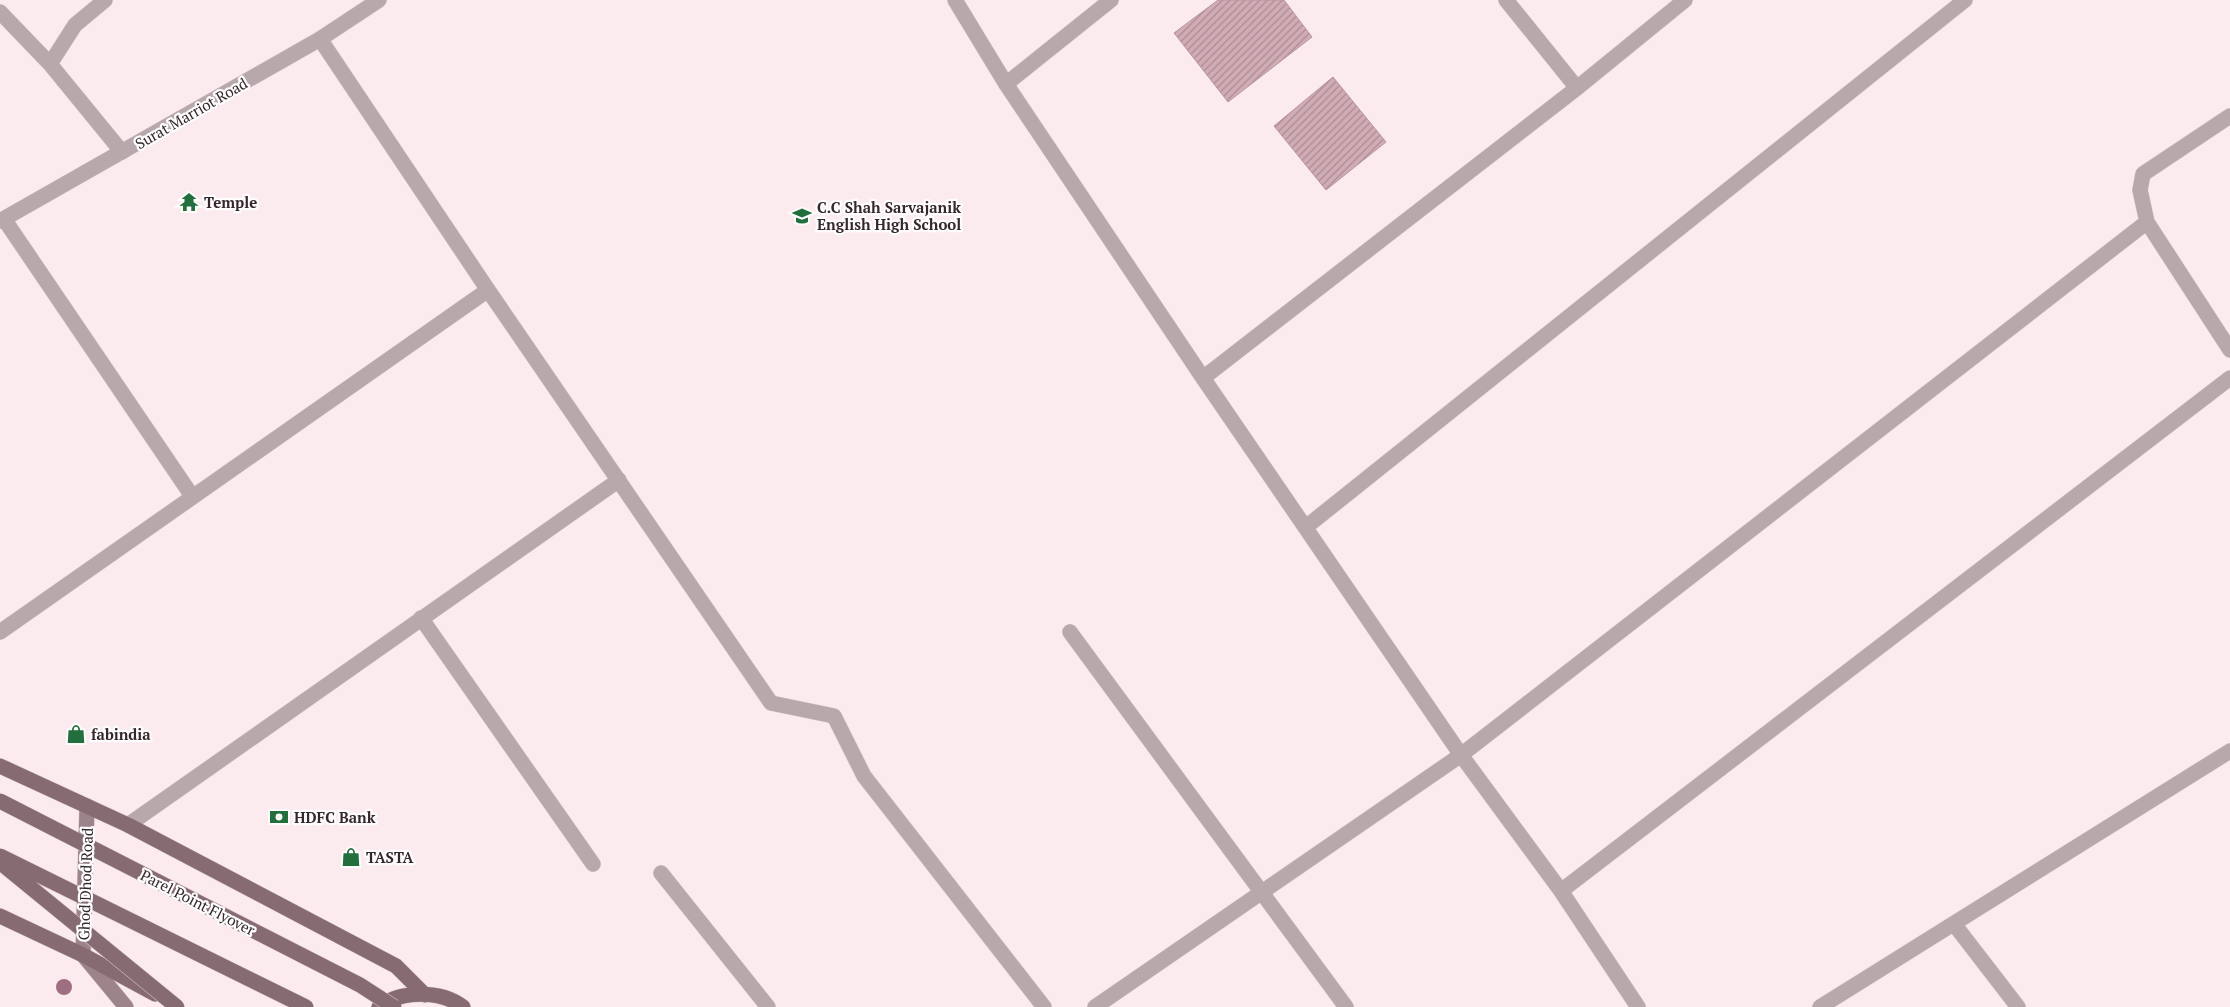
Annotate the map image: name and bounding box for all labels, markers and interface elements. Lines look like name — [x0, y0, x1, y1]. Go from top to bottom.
street label: Surat Marriot Road — [131, 73, 251, 153]
temple icon: Temple — [178, 191, 200, 213]
place label: Temple — [204, 192, 257, 212]
place label: C.C Shah Sarvajanik English High School — [817, 197, 961, 234]
school or university icon: C.C Shah Sarvajanik English High School — [791, 205, 813, 227]
shop icon: fabindia — [65, 723, 87, 745]
place label: fabindia — [91, 724, 151, 744]
bank icon: HDFC Bank — [268, 806, 290, 828]
place label: HDFC Bank — [294, 807, 376, 827]
street label: Ghod Dhod Road — [73, 827, 97, 941]
shop icon: TASTA — [340, 846, 362, 868]
place label: TASTA — [366, 847, 414, 867]
street label: Parel Point Flyover — [137, 864, 259, 940]

